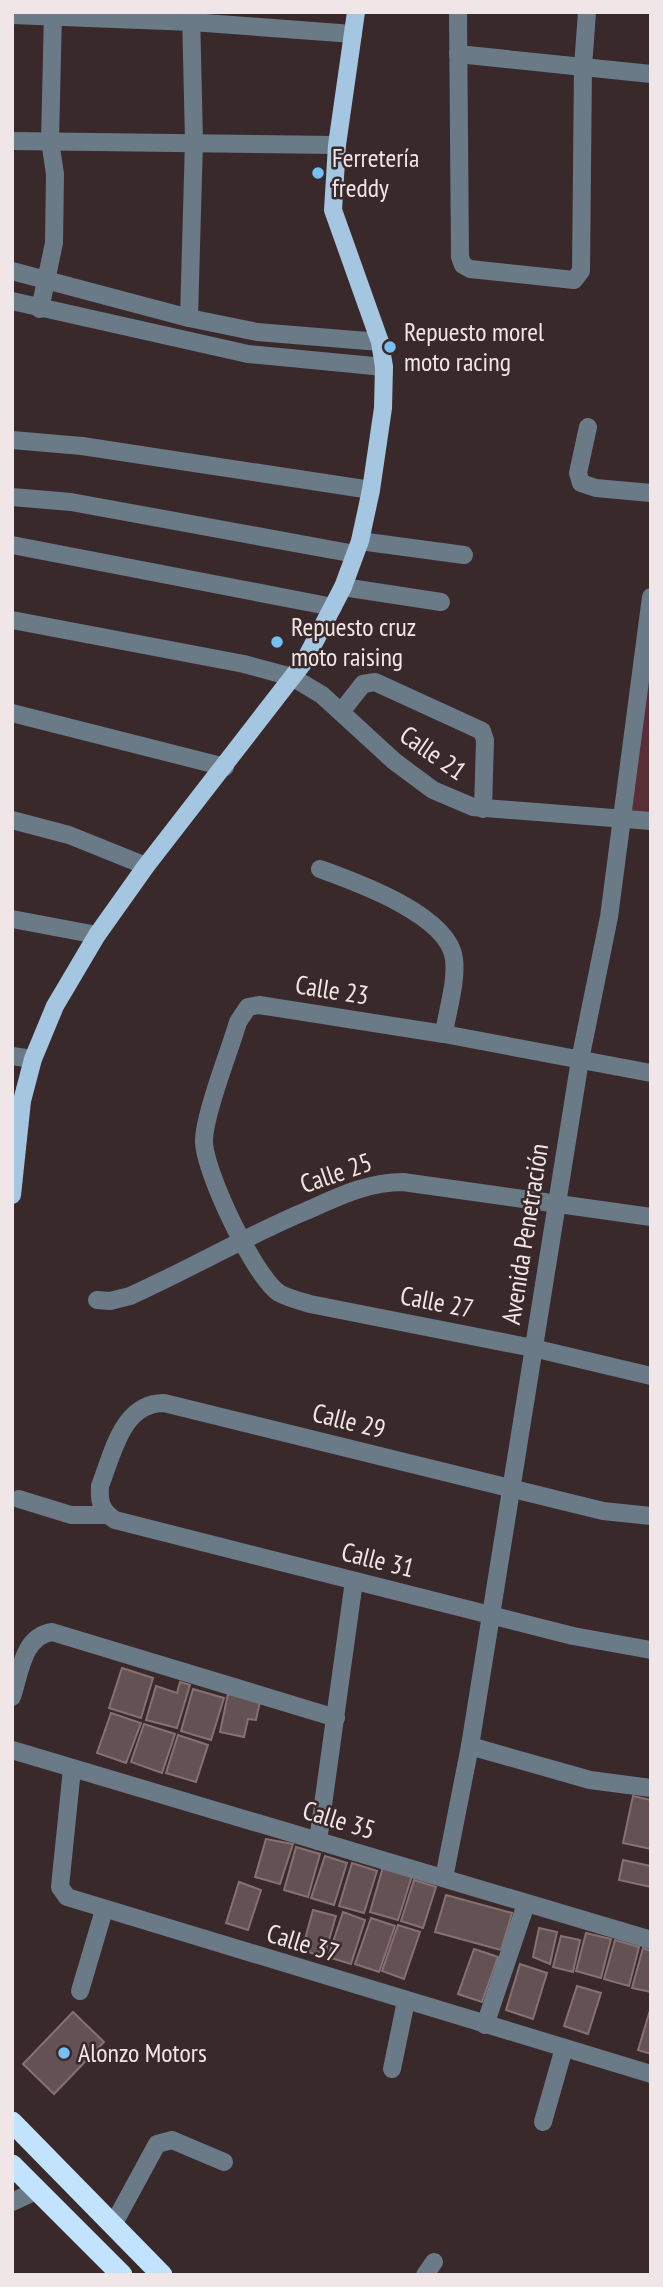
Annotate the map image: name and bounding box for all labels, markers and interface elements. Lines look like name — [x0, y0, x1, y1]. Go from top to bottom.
place label: Ferretería freddy — [332, 141, 419, 204]
marker: Ferretería freddy — [310, 165, 326, 181]
place label: Repuesto morel moto racing — [404, 315, 544, 378]
marker: Repuesto morel moto racing — [382, 339, 398, 355]
place label: Repuesto cruz moto raising — [291, 610, 416, 673]
marker: Repuesto cruz moto raising — [269, 634, 285, 650]
street label: Calle 21 — [394, 718, 473, 787]
street label: Calle 23 — [293, 967, 371, 1012]
street label: Avenida Penetración — [494, 1141, 555, 1327]
street label: Calle 25 — [296, 1145, 376, 1200]
street label: Calle 27 — [398, 1278, 476, 1325]
street label: Calle 29 — [309, 1396, 389, 1445]
street label: Calle 31 — [338, 1535, 418, 1584]
street label: Calle 35 — [299, 1793, 379, 1846]
street label: Calle 37 — [263, 1916, 343, 1969]
place label: Alonzo Motors — [78, 2036, 207, 2069]
marker: Alonzo Motors — [56, 2045, 72, 2061]

